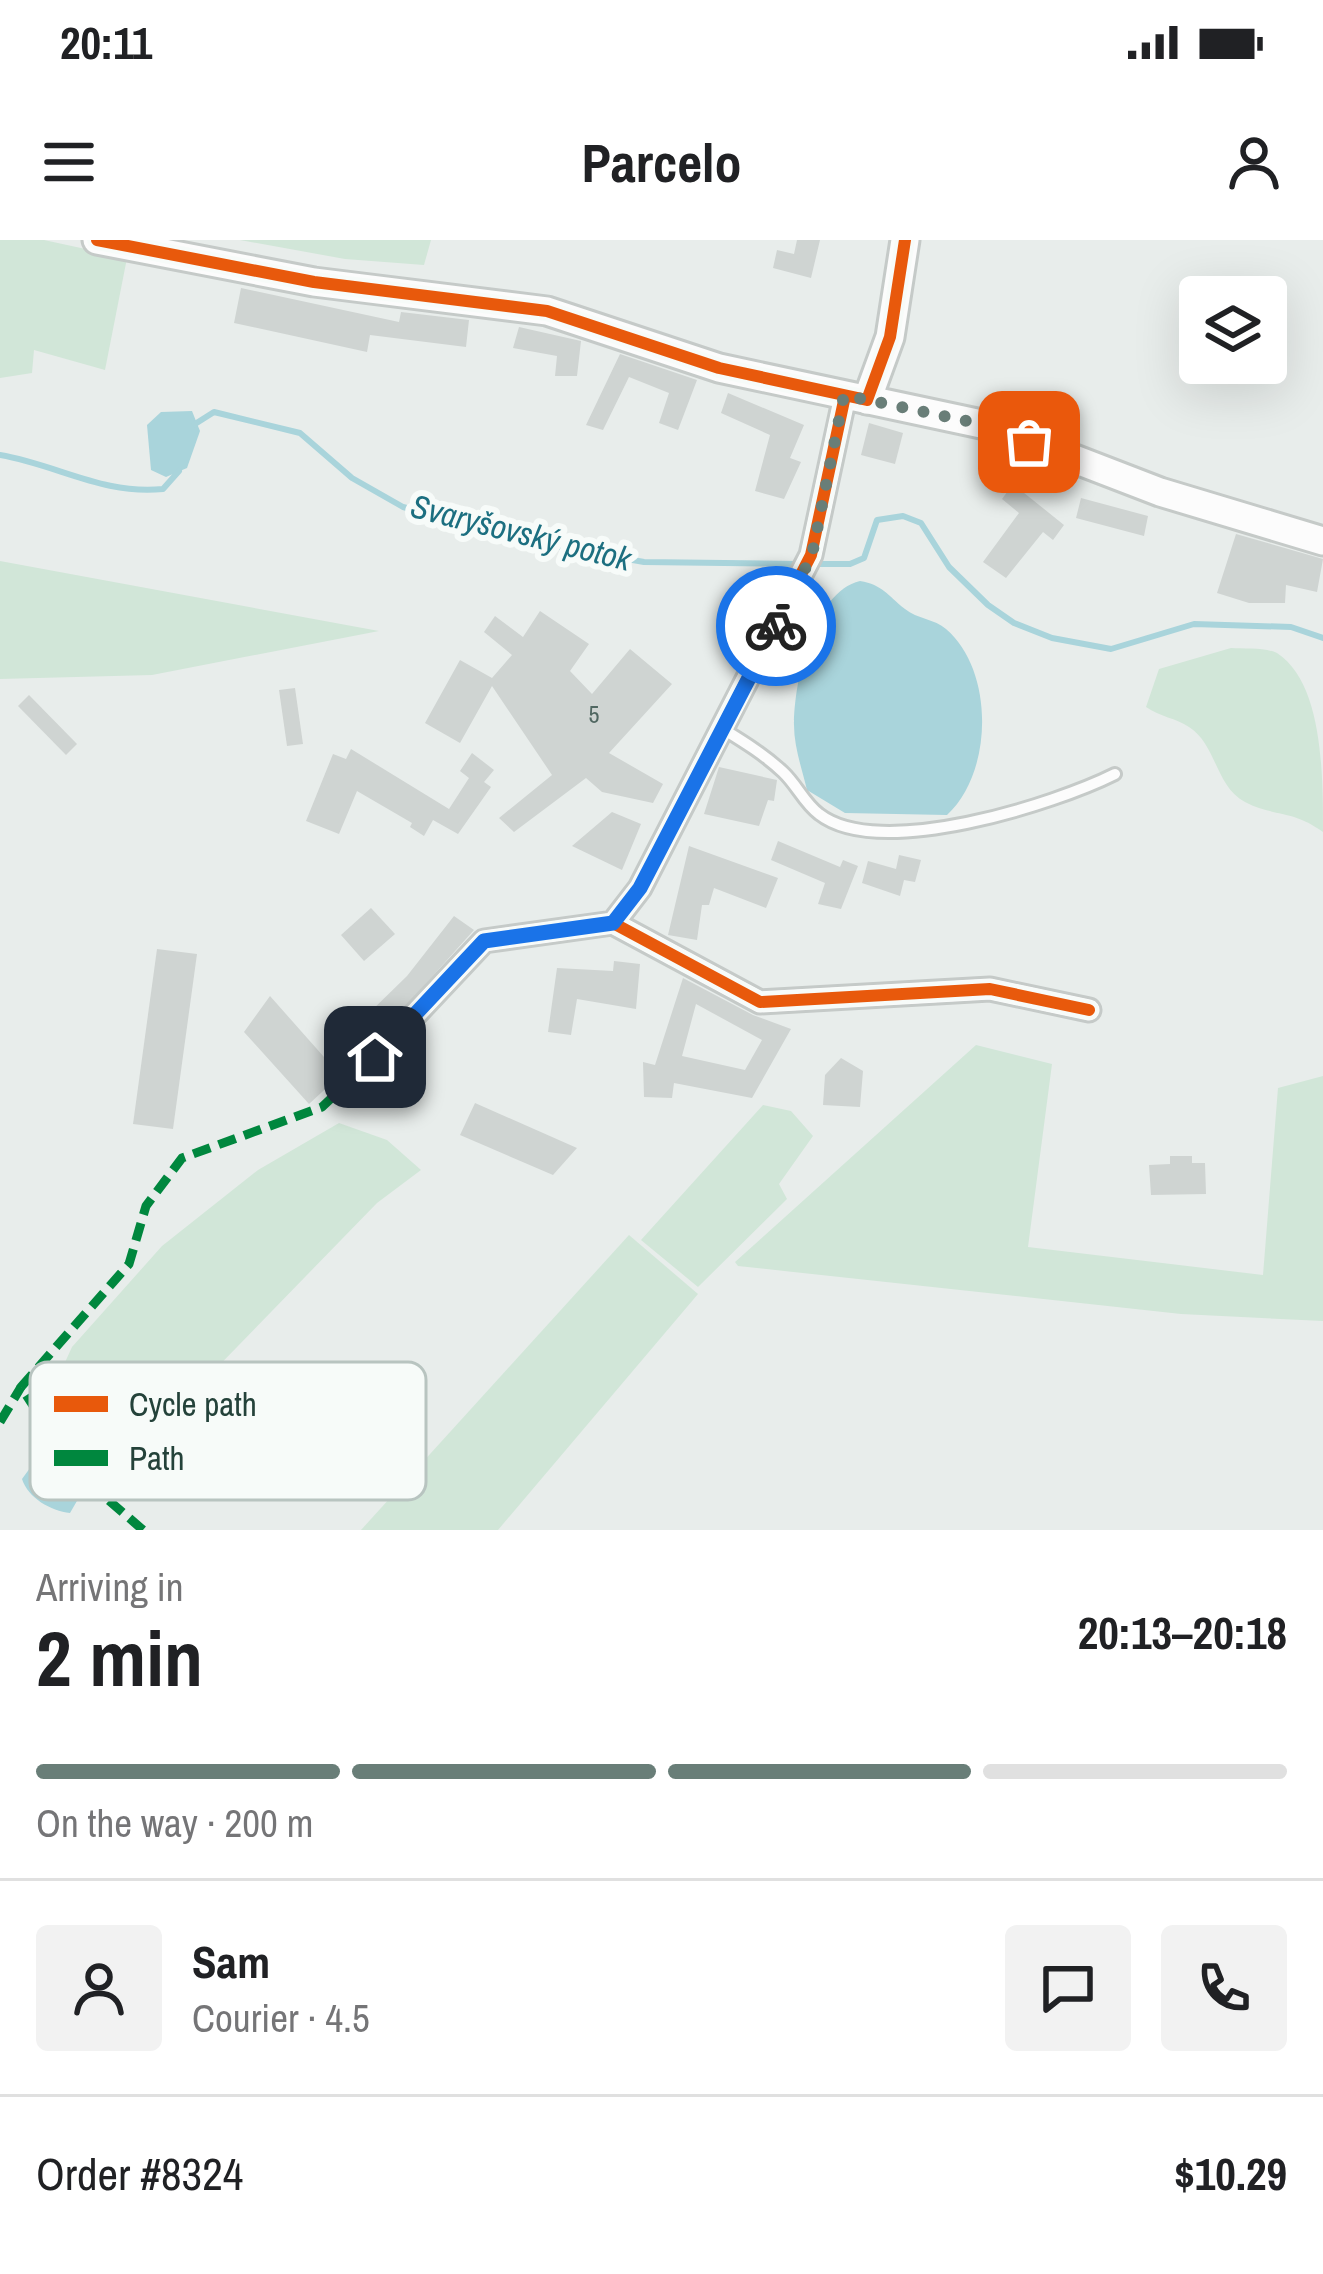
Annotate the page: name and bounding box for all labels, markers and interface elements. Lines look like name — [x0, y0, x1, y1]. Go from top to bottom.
text: 20:11 — [60, 12, 152, 73]
text: Parcelo — [581, 126, 742, 199]
icon: menu — [36, 129, 102, 195]
icon: person — [1221, 129, 1287, 195]
map controls — [1179, 276, 1287, 384]
button: layers — [1179, 276, 1287, 384]
pin — [978, 391, 1080, 493]
icon: bag — [996, 409, 1062, 475]
water label: Svaryšovský potok — [406, 483, 637, 581]
courier — [716, 566, 836, 686]
icon: bike — [743, 593, 809, 659]
house number: 5 — [589, 698, 600, 730]
pin — [324, 1006, 426, 1108]
icon: home — [342, 1024, 408, 1090]
legend — [30, 1362, 426, 1500]
text: Cycle path — [129, 1382, 257, 1426]
text: Path — [129, 1436, 185, 1480]
text: Arriving in — [36, 1561, 184, 1613]
text: 20:13–20:18 — [1078, 1602, 1287, 1663]
text: 2 min — [36, 1605, 203, 1710]
text: On the way · 200 m — [36, 1797, 313, 1849]
button: person — [36, 1925, 162, 2051]
button: chat — [1005, 1925, 1131, 2051]
button: phone — [1161, 1925, 1287, 2051]
text: Sam — [192, 1931, 270, 1992]
text: Courier · 4.5 — [192, 1992, 370, 2044]
text: Order #8324 — [36, 2143, 243, 2204]
text: $10.29 — [1174, 2143, 1287, 2204]

